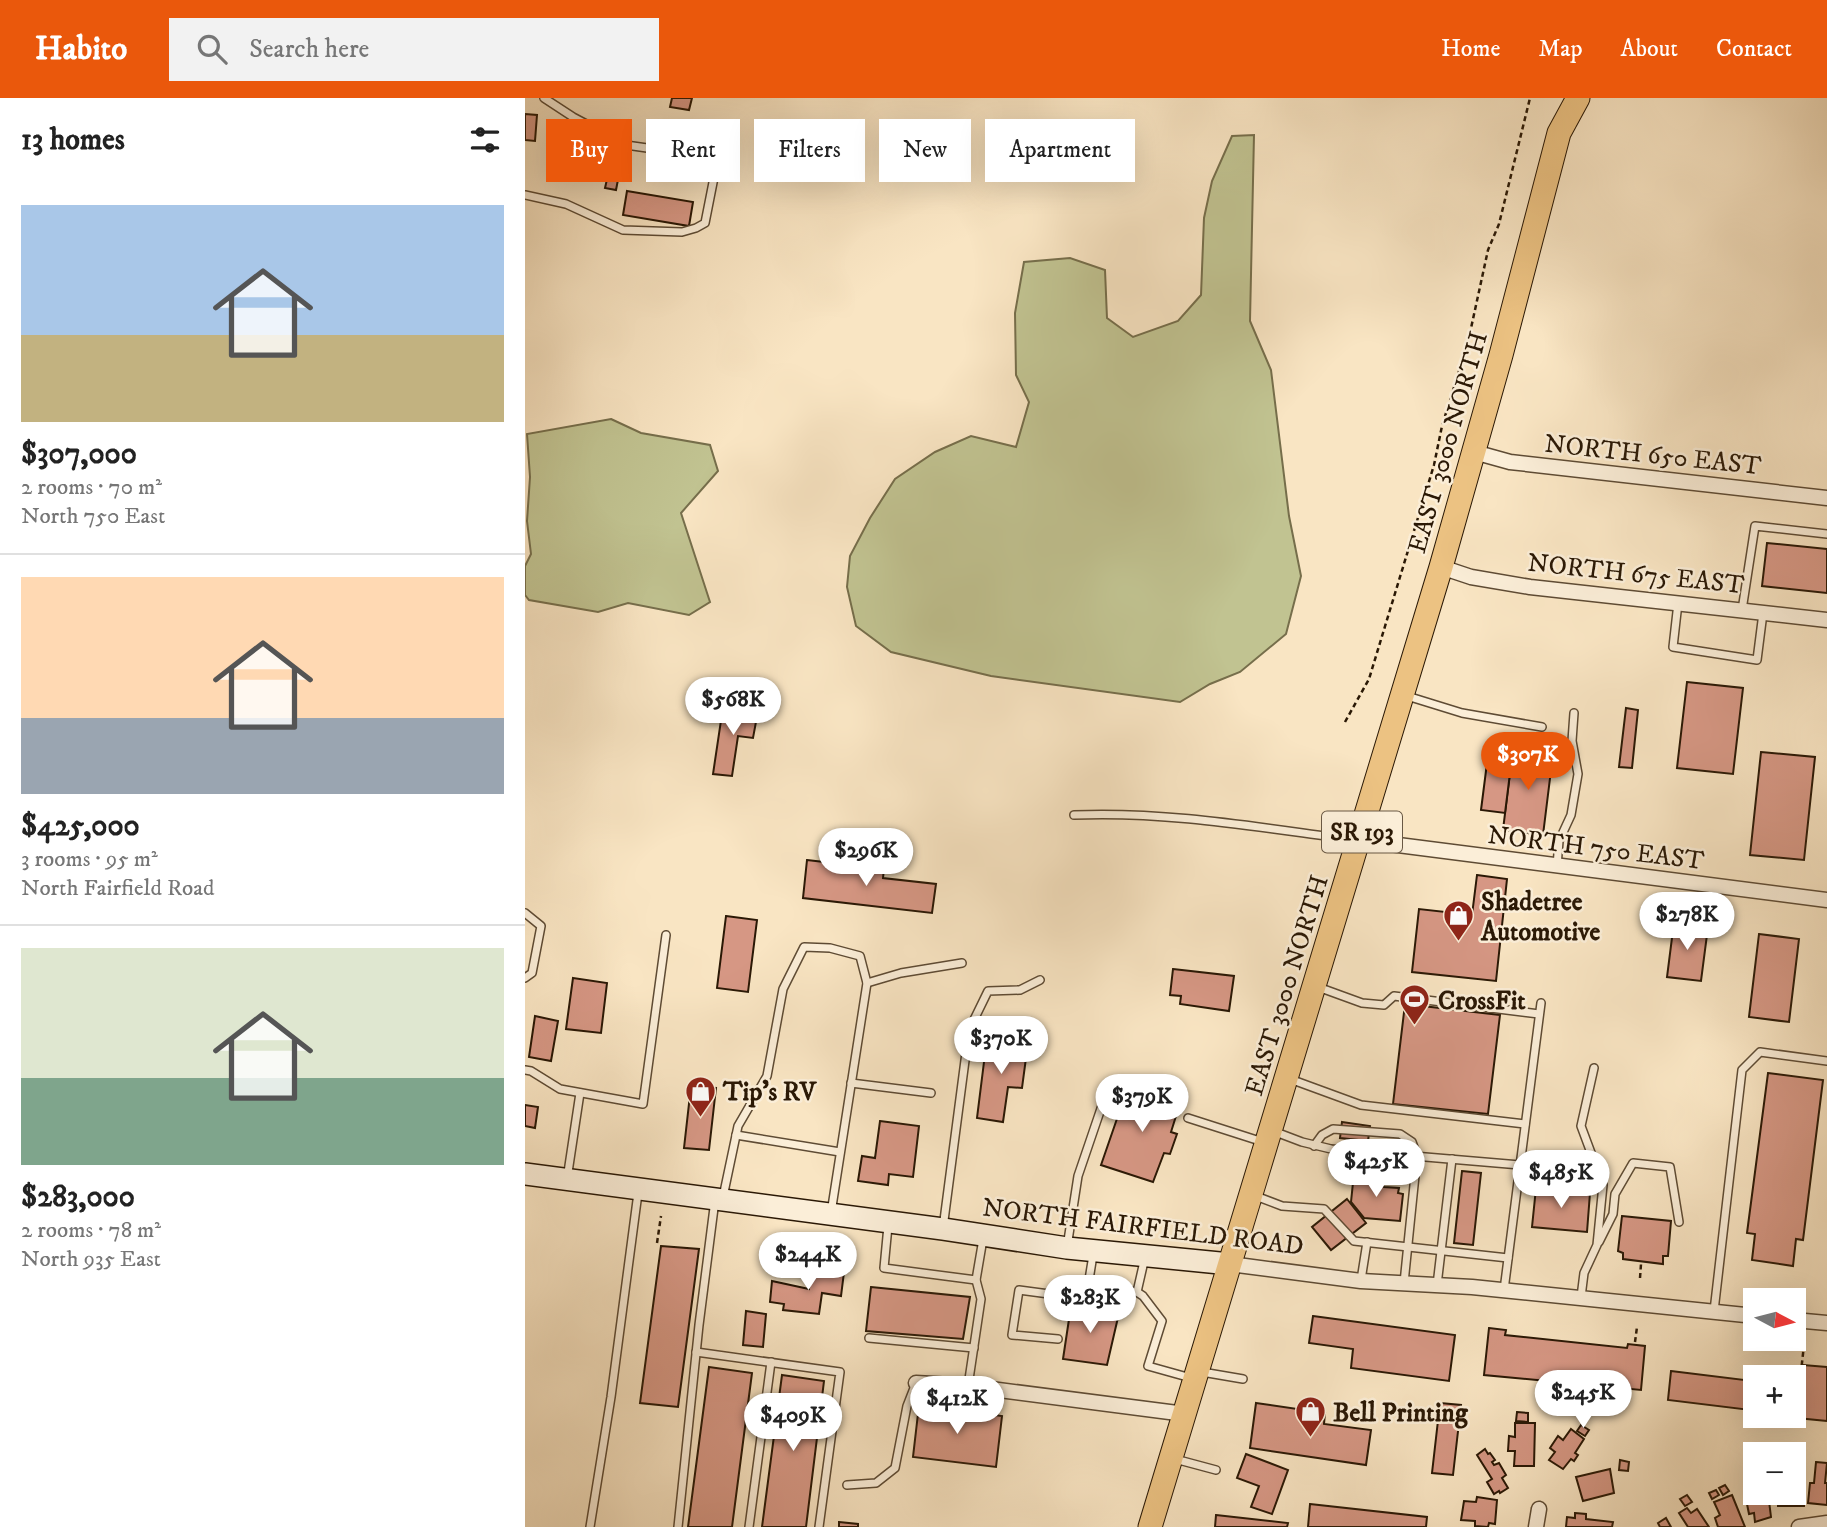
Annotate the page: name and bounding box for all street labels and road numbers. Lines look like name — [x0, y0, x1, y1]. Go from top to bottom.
street label: EAST 3000 NORTH — [1401, 328, 1496, 557]
street label: NORTH 650 EAST — [1543, 428, 1763, 483]
street label: NORTH 675 EAST — [1526, 547, 1746, 602]
road number: SR 193 — [1322, 812, 1402, 852]
street label: NORTH 750 EAST — [1486, 819, 1706, 878]
street label: EAST 3000 NORTH — [1238, 871, 1337, 1100]
street label: NORTH FAIRFIELD ROAD — [980, 1191, 1305, 1264]

